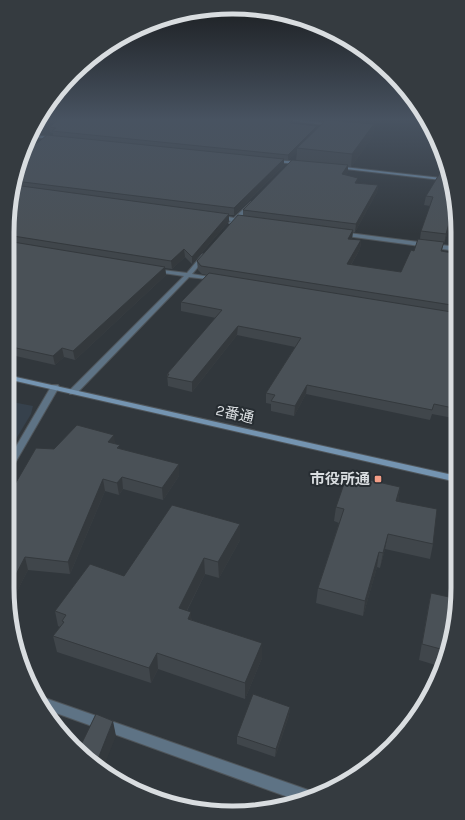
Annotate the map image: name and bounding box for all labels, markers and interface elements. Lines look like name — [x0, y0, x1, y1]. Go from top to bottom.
street label: 2番通 — [214, 401, 256, 427]
place label: 市役所通 — [310, 470, 370, 488]
marker: 市役所通 — [373, 474, 383, 484]

